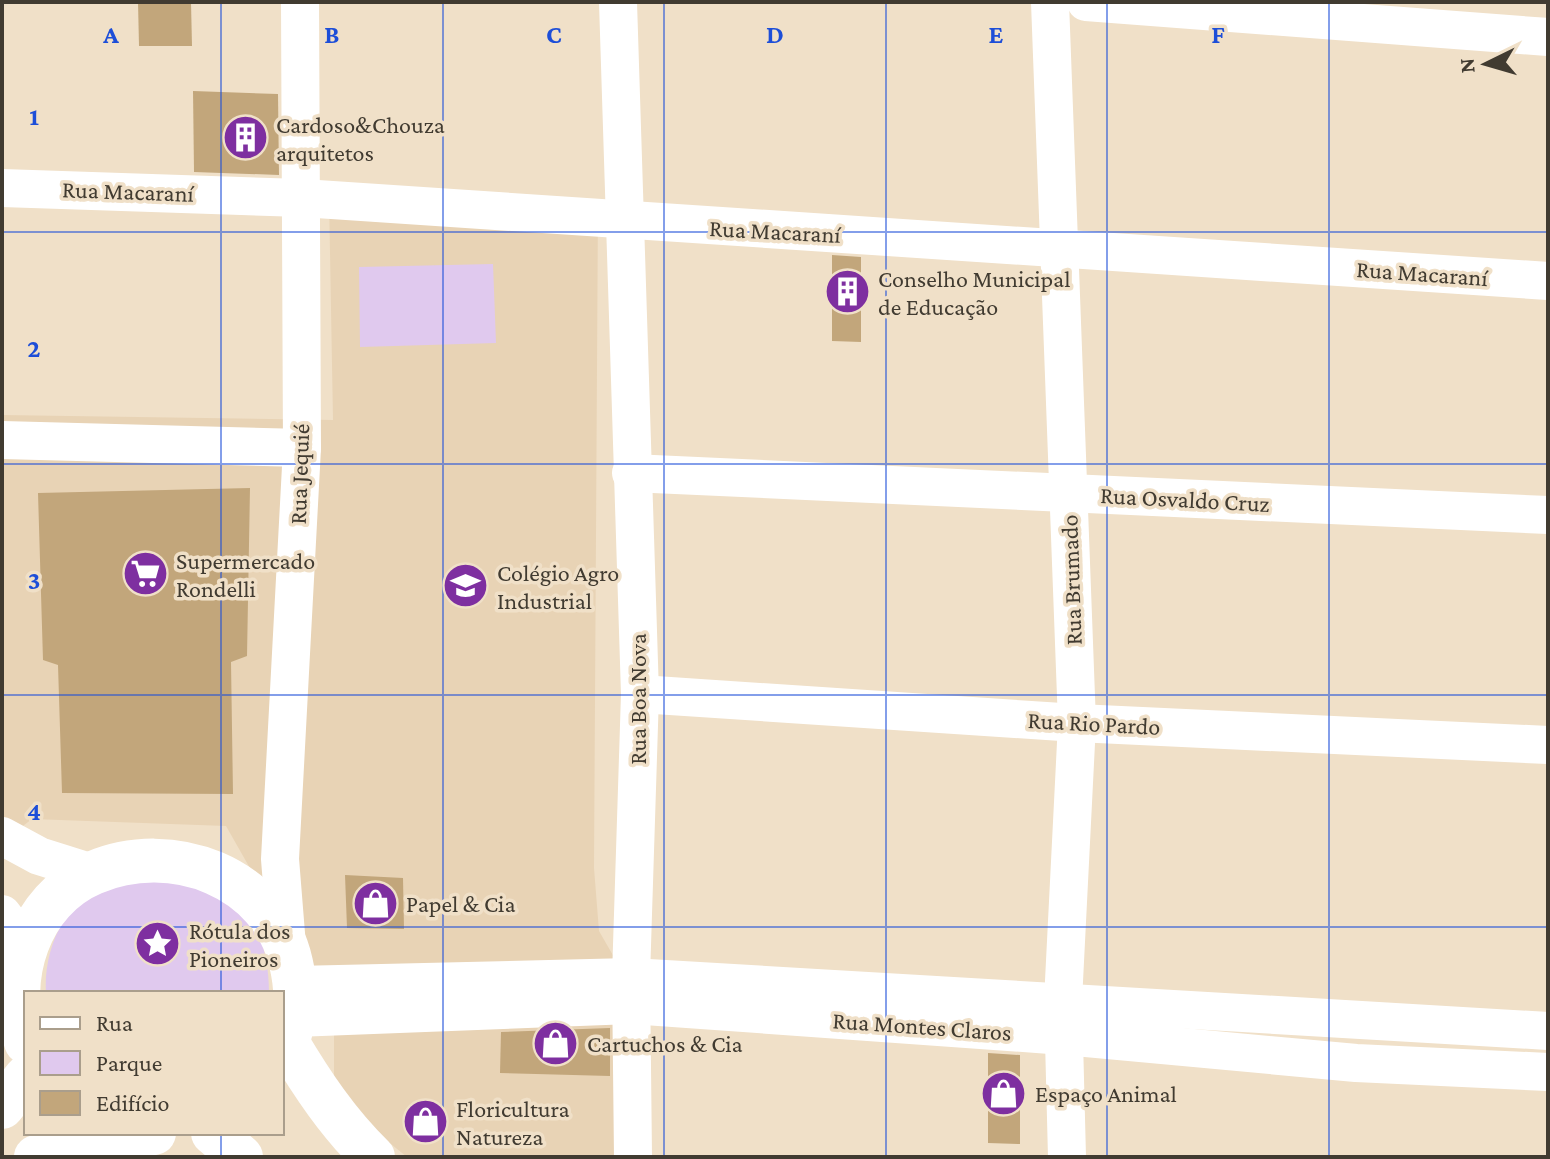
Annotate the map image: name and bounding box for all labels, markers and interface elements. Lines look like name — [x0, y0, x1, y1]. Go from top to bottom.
text: A — [102, 20, 119, 49]
text: B — [324, 20, 340, 49]
text: C — [546, 20, 562, 49]
text: D — [766, 20, 784, 49]
text: E — [989, 20, 1004, 49]
text: F — [1211, 20, 1225, 49]
north arrow — [1446, 24, 1526, 104]
text: N — [1453, 57, 1480, 74]
text: 1 — [29, 102, 39, 131]
place label: Cardoso&Chouza arquitetos — [276, 111, 445, 166]
building icon: Cardoso&Chouza arquitetos — [221, 114, 269, 162]
street label: Rua Macaraní — [62, 175, 195, 207]
street label: Rua Macaraní — [708, 214, 842, 248]
street label: Rua Macaraní — [1355, 255, 1489, 291]
place label: Conselho Municipal de Educação — [878, 265, 1070, 320]
building icon: Conselho Municipal de Educação — [823, 268, 871, 316]
text: 2 — [27, 334, 41, 363]
street label: Rua Jequié — [284, 423, 314, 525]
street label: Rua Osvaldo Cruz — [1100, 481, 1270, 517]
street label: Rua Brumado — [1055, 514, 1087, 646]
place label: Supermercado Rondelli — [176, 547, 315, 602]
supermarket icon: Supermercado Rondelli — [121, 550, 169, 598]
place label: Colégio Agro Industrial — [497, 559, 619, 614]
school or university icon: Colégio Agro Industrial — [442, 562, 490, 610]
text: 3 — [28, 566, 40, 595]
street label: Rua Boa Nova — [624, 633, 651, 765]
street label: Rua Rio Pardo — [1027, 706, 1161, 740]
text: 4 — [27, 797, 41, 826]
shop icon: Papel & Cia — [351, 879, 399, 927]
place label: Papel & Cia — [406, 890, 516, 917]
place label: Rótula dos Pioneiros — [189, 917, 290, 972]
place icon: Rótula dos Pioneiros — [134, 920, 182, 968]
legend — [24, 991, 284, 1135]
street label: Rua Montes Claros — [832, 1006, 1012, 1046]
text: Rua — [96, 1009, 133, 1036]
shop icon: Cartuchos & Cia — [532, 1019, 580, 1067]
place label: Cartuchos & Cia — [587, 1030, 743, 1057]
text: Parque — [96, 1049, 162, 1076]
shop icon: Espaço Animal — [980, 1069, 1028, 1117]
place label: Espaço Animal — [1035, 1080, 1177, 1107]
text: Edifício — [96, 1089, 169, 1116]
place label: Floricultura Natureza — [456, 1095, 570, 1150]
shop icon: Floricultura Natureza — [401, 1098, 449, 1146]

